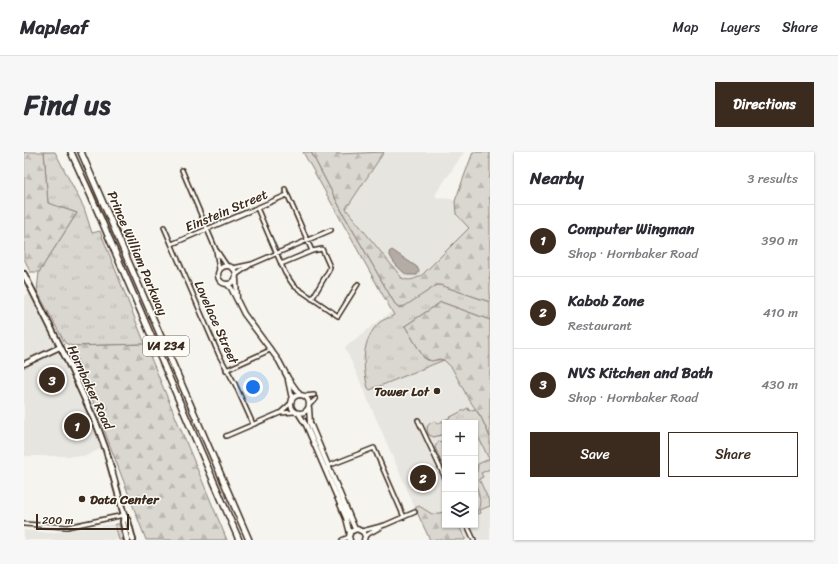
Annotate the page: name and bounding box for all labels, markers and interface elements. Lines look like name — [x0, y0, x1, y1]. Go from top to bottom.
text: Mapleaf — [20, 11, 88, 44]
text: Map — [673, 15, 698, 40]
text: Layers — [720, 15, 760, 40]
text: Share — [782, 15, 818, 40]
text: Find us — [24, 80, 111, 129]
button: Directions — [715, 82, 814, 127]
text: Nearby — [530, 163, 584, 193]
text: 3 results — [747, 167, 798, 190]
street label: Einstein Street — [181, 183, 271, 238]
street label: Prince William Parkway — [101, 187, 174, 319]
text: Computer Wingman — [568, 216, 694, 242]
text: 1 — [540, 229, 546, 252]
text: 390 m — [761, 229, 798, 252]
text: Shop · Hornbaker Road — [568, 242, 698, 265]
street label: Lovelace Street — [188, 277, 246, 368]
text: Kabob Zone — [568, 288, 644, 314]
text: 2 — [539, 301, 547, 324]
text: 410 m — [763, 301, 798, 324]
text: Restaurant — [568, 314, 632, 337]
road number: VA 234 — [143, 336, 189, 356]
street label: Hornbaker Road — [61, 341, 121, 435]
text: NVS Kitchen and Bath — [568, 360, 713, 386]
pin: 3 — [39, 365, 65, 395]
text: 3 — [539, 373, 547, 396]
text: 430 m — [761, 373, 798, 396]
your location — [243, 377, 263, 397]
place label: Tower Lot — [374, 380, 430, 403]
marker: Tower Lot — [432, 386, 442, 396]
text: Shop · Hornbaker Road — [568, 386, 698, 409]
pin: 1 — [64, 411, 90, 441]
map controls — [442, 420, 478, 528]
button: + — [442, 420, 478, 456]
button: Save — [530, 432, 660, 477]
button: Share — [668, 432, 798, 477]
button: − — [442, 456, 478, 492]
pin: 2 — [410, 463, 436, 493]
place label: Data Center — [90, 488, 160, 511]
button: layers — [442, 492, 478, 528]
marker: Data Center — [77, 494, 87, 504]
text: 200 m — [42, 511, 74, 530]
scale bar — [36, 512, 129, 531]

